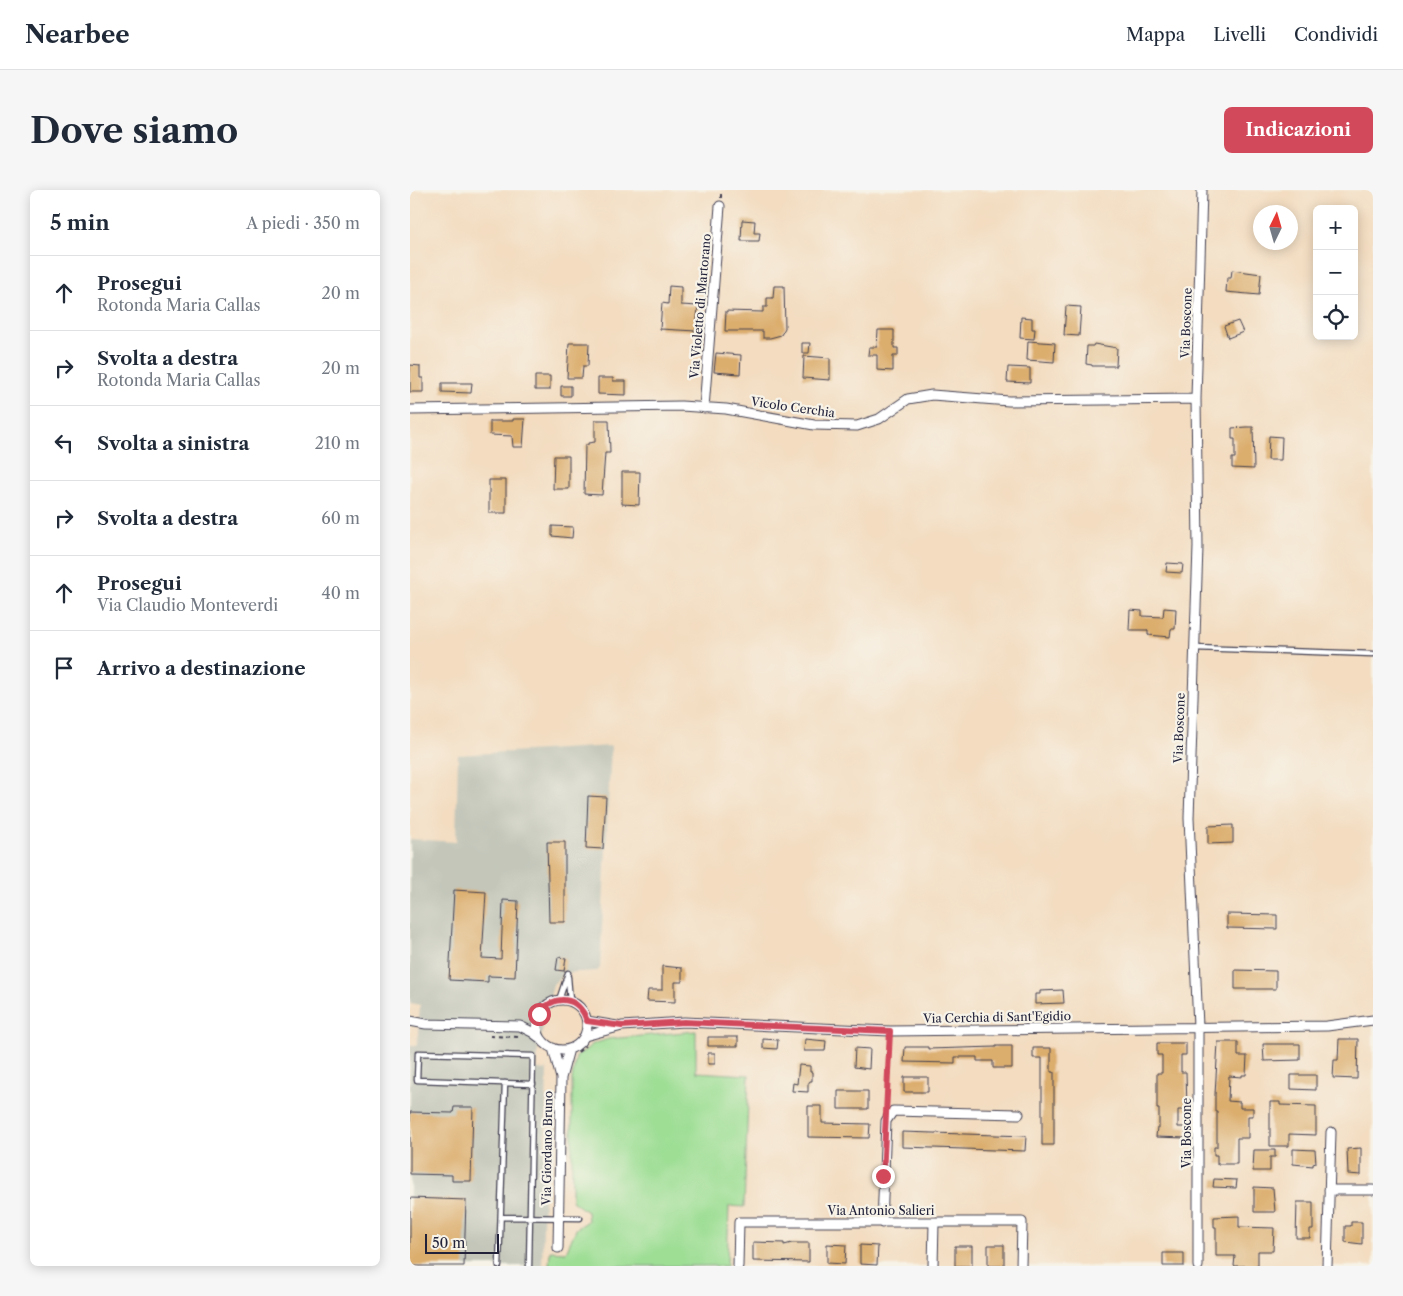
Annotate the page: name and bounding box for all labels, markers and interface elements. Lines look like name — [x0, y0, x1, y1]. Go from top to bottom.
text: Nearbee — [25, 20, 130, 49]
text: Mappa — [1126, 24, 1185, 46]
text: Livelli — [1213, 24, 1266, 46]
text: Condividi — [1294, 24, 1378, 46]
button: Indicazioni — [1224, 107, 1373, 153]
text: Dove siamo — [30, 109, 238, 152]
north arrow — [1253, 205, 1298, 250]
map controls — [1313, 205, 1358, 340]
button: + — [1313, 205, 1358, 250]
text: 5 min — [50, 210, 110, 235]
text: A piedi · 350 m — [246, 213, 360, 233]
street label: Via Violetto di Martorano — [686, 233, 714, 380]
button: − — [1313, 250, 1358, 295]
text: Prosegui — [97, 272, 182, 295]
icon: ahead — [50, 279, 78, 307]
text: 20 m — [321, 283, 360, 303]
street label: Via Boscone — [1177, 287, 1195, 360]
text: Rotonda Maria Callas — [97, 295, 260, 315]
button: locate — [1313, 295, 1358, 340]
text: Svolta a destra — [97, 347, 238, 370]
icon: right — [50, 354, 78, 382]
text: 20 m — [321, 358, 360, 378]
text: Rotonda Maria Callas — [97, 370, 260, 390]
street label: Vicolo Cerchia — [749, 394, 837, 420]
icon: left — [50, 429, 78, 457]
text: Svolta a sinistra — [97, 432, 250, 455]
text: 210 m — [315, 433, 360, 453]
icon: right — [50, 504, 78, 532]
text: Svolta a destra — [97, 507, 238, 530]
text: 60 m — [321, 508, 360, 528]
text: Prosegui — [97, 572, 182, 595]
icon: ahead — [50, 579, 78, 607]
text: 40 m — [321, 583, 360, 603]
text: Via Claudio Monteverdi — [97, 595, 278, 615]
icon: arrive — [50, 654, 78, 682]
text: Arrivo a destinazione — [97, 657, 306, 680]
street label: Via Boscone — [1170, 692, 1188, 765]
route start — [528, 1003, 551, 1026]
street label: Via Cerchia di Sant'Egidio — [922, 1008, 1071, 1026]
street label: Via Giordano Bruno — [538, 1091, 555, 1206]
street label: Via Boscone — [1179, 1097, 1194, 1169]
route end — [872, 1165, 895, 1188]
street label: Via Antonio Salieri — [826, 1203, 935, 1218]
scale bar — [425, 1231, 499, 1254]
text: 50 m — [432, 1234, 465, 1252]

